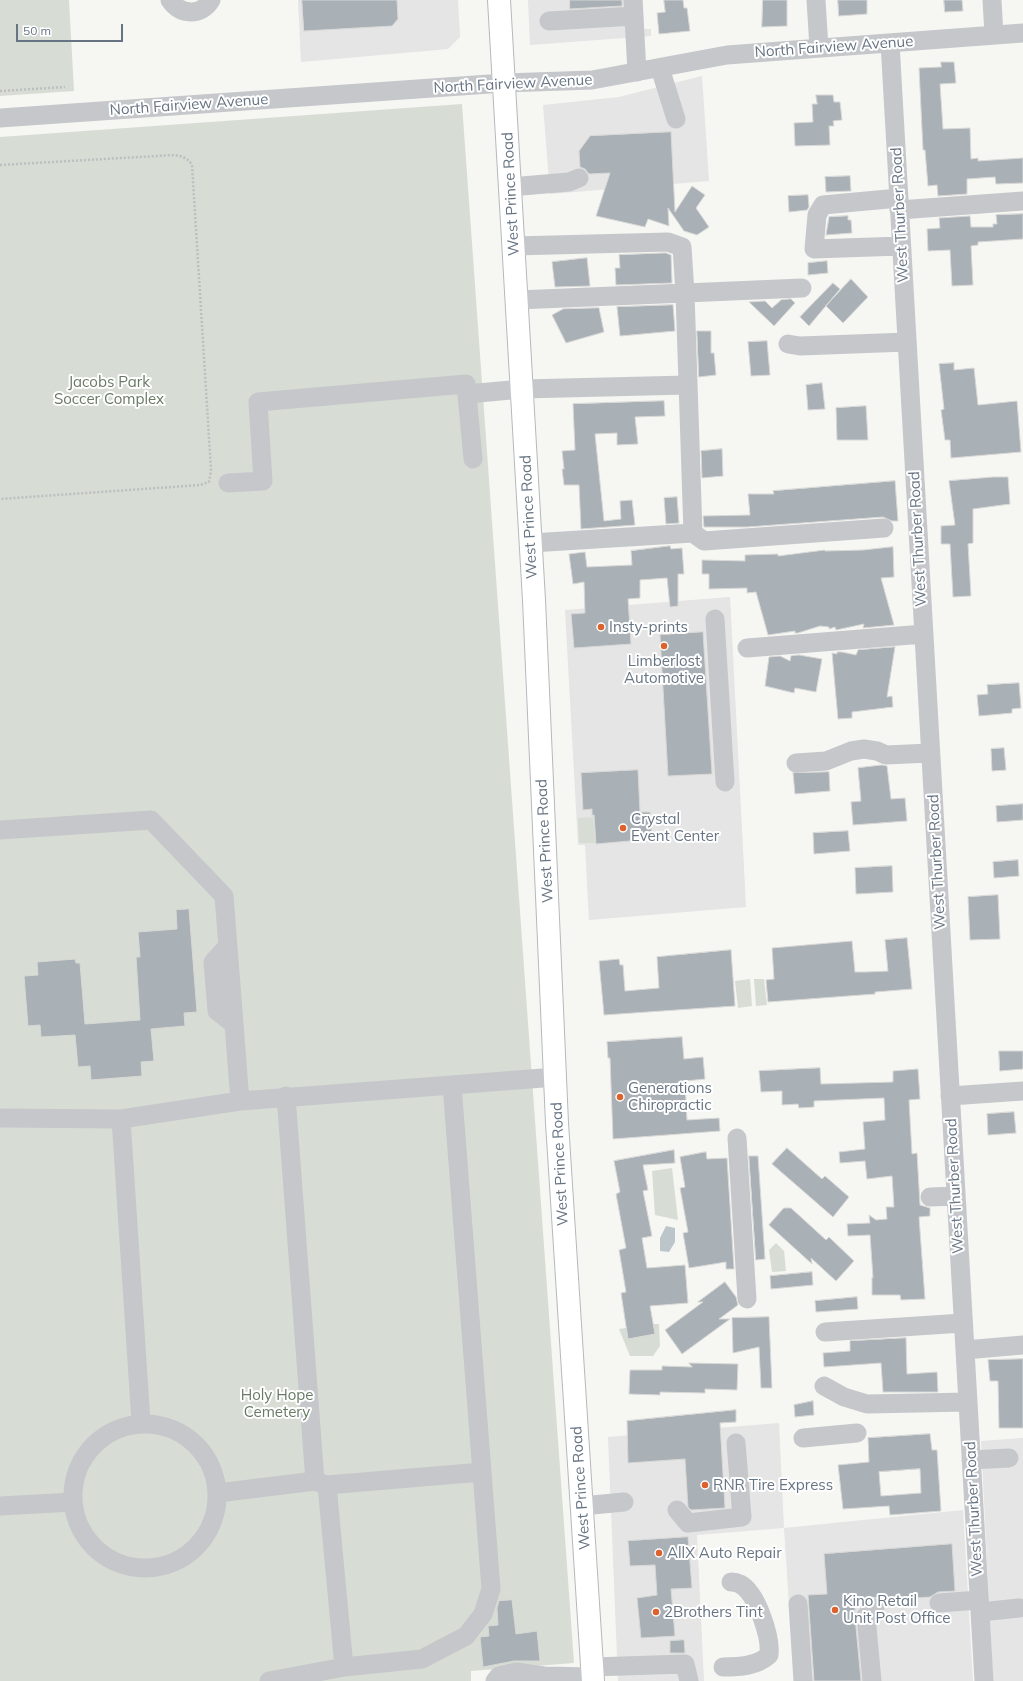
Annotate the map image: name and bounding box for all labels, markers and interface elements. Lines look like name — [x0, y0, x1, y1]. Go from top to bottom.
scale bar — [18, 16, 125, 42]
text: 50 m — [23, 23, 51, 38]
street label: North Fairview Avenue — [754, 32, 914, 62]
street label: North Fairview Avenue — [433, 71, 593, 97]
street label: North Fairview Avenue — [109, 90, 269, 120]
street label: West Prince Road — [499, 132, 523, 256]
street label: West Thurber Road — [887, 147, 913, 283]
park label: Jacobs Park Soccer Complex — [54, 373, 164, 408]
street label: West Prince Road — [517, 455, 541, 579]
street label: West Thurber Road — [905, 471, 931, 607]
place label: Insty-prints — [609, 618, 688, 636]
marker: Insty-prints — [596, 622, 606, 632]
marker: Limberlost Automotive — [659, 641, 669, 651]
place label: Limberlost Automotive — [624, 652, 704, 687]
street label: West Prince Road — [533, 779, 557, 903]
street label: West Thurber Road — [924, 794, 950, 930]
place label: Crystal Event Center — [631, 810, 719, 845]
marker: Crystal Event Center — [618, 823, 628, 833]
place label: Generations Chiropractic — [628, 1079, 712, 1114]
marker: Generations Chiropractic — [615, 1092, 625, 1102]
street label: West Prince Road — [548, 1102, 572, 1226]
street label: West Thurber Road — [942, 1118, 968, 1254]
park label: Holy Hope Cemetery — [241, 1386, 313, 1421]
street label: West Prince Road — [568, 1426, 594, 1550]
street label: West Thurber Road — [961, 1441, 987, 1577]
place label: RNR Tire Express — [713, 1476, 833, 1494]
marker: RNR Tire Express — [700, 1480, 710, 1490]
place label: AllX Auto Repair — [667, 1544, 782, 1562]
marker: AllX Auto Repair — [654, 1548, 664, 1558]
place label: Kino Retail Unit Post Office — [843, 1592, 950, 1627]
place label: 2Brothers Tint — [664, 1603, 763, 1621]
marker: Kino Retail Unit Post Office — [830, 1605, 840, 1615]
marker: 2Brothers Tint — [651, 1607, 661, 1617]

